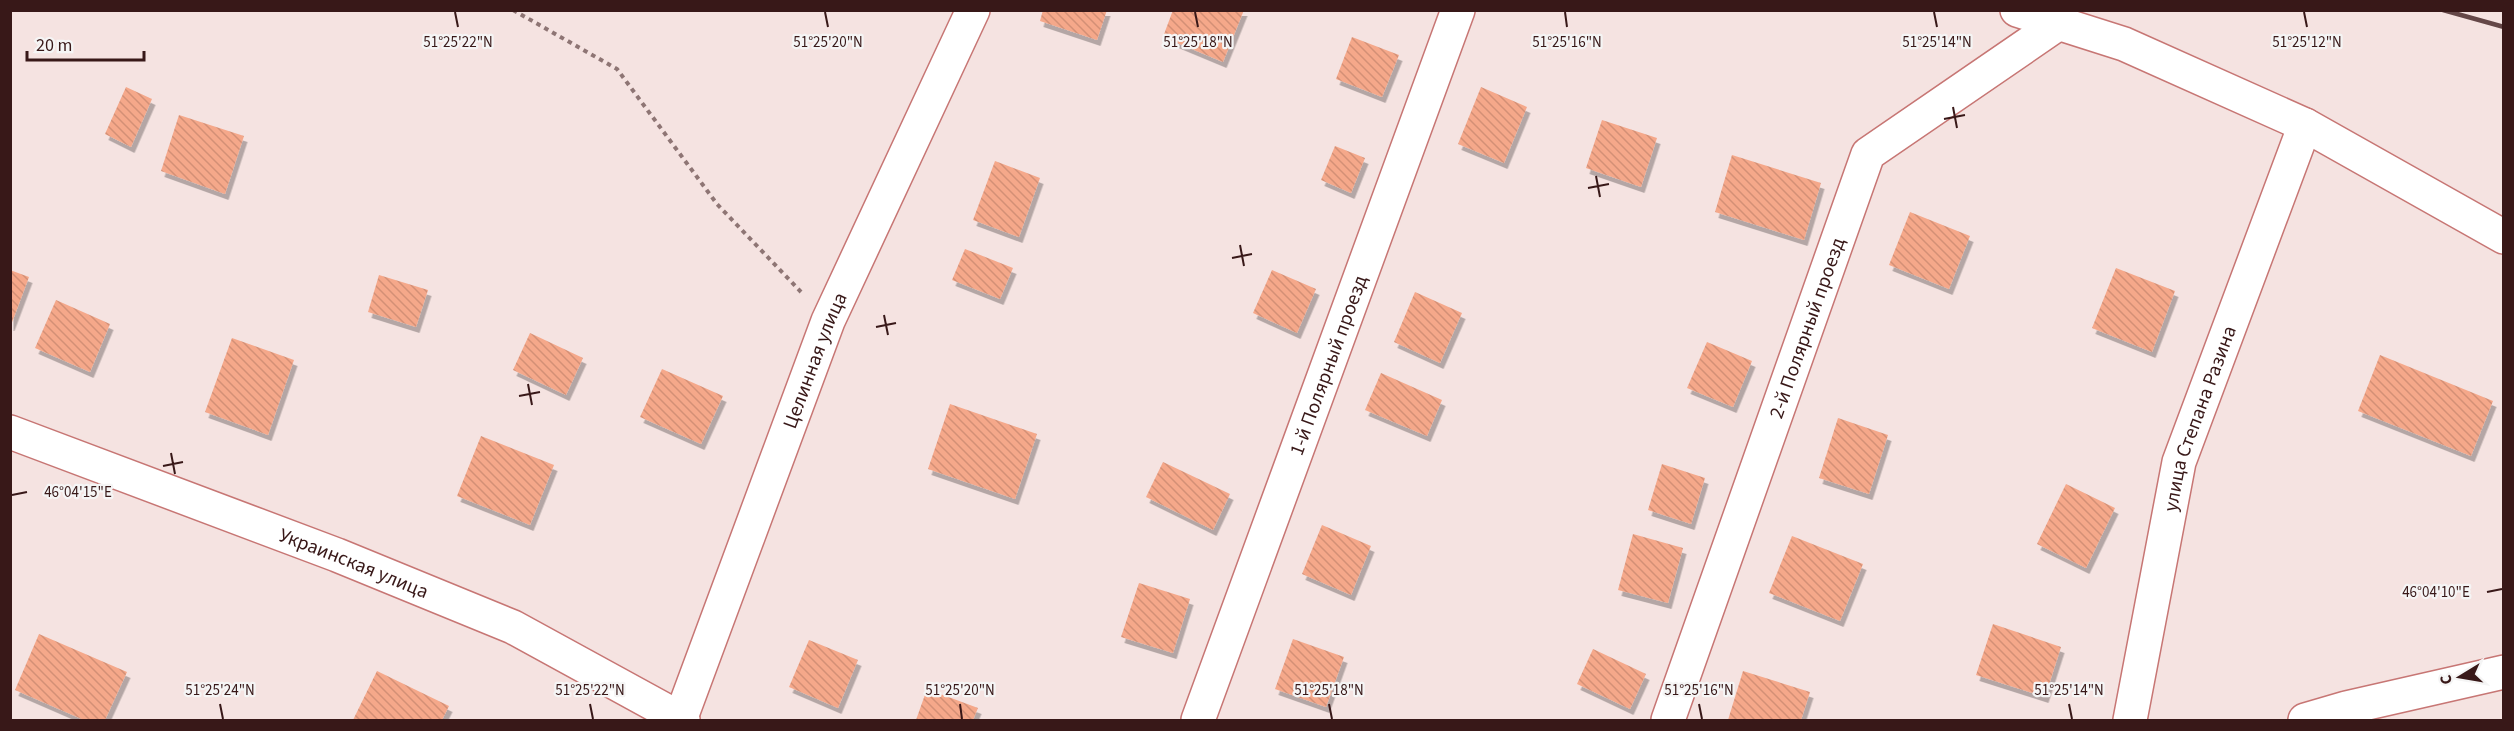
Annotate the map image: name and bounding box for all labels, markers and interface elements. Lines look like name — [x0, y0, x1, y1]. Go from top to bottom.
scale bar — [27, 24, 144, 62]
text: 51°25'22"N — [423, 32, 493, 53]
text: 51°25'20"N — [793, 32, 863, 53]
text: 51°25'18"N — [1163, 32, 1233, 53]
text: 51°25'16"N — [1532, 32, 1602, 53]
text: 51°25'14"N — [1902, 32, 1972, 53]
text: 51°25'12"N — [2272, 32, 2342, 53]
text: 20 m — [36, 33, 72, 58]
street label: 2-й Полярный проезд — [1763, 234, 1853, 422]
street label: 1-й Полярный проезд — [1283, 271, 1375, 459]
street label: Целинная улица — [776, 288, 855, 433]
street label: улица Степана Разина — [2157, 322, 2244, 514]
text: 46°04'15"E — [44, 482, 112, 503]
street label: Украинская улица — [275, 521, 433, 606]
text: 46°04'10"E — [2402, 582, 2470, 603]
north arrow — [2430, 647, 2490, 707]
text: С — [2435, 673, 2458, 686]
text: 51°25'24"N — [185, 680, 255, 701]
text: 51°25'22"N — [555, 680, 625, 701]
text: 51°25'20"N — [925, 680, 995, 701]
text: 51°25'18"N — [1294, 680, 1364, 701]
text: 51°25'16"N — [1664, 680, 1734, 701]
text: 51°25'14"N — [2034, 680, 2104, 701]

